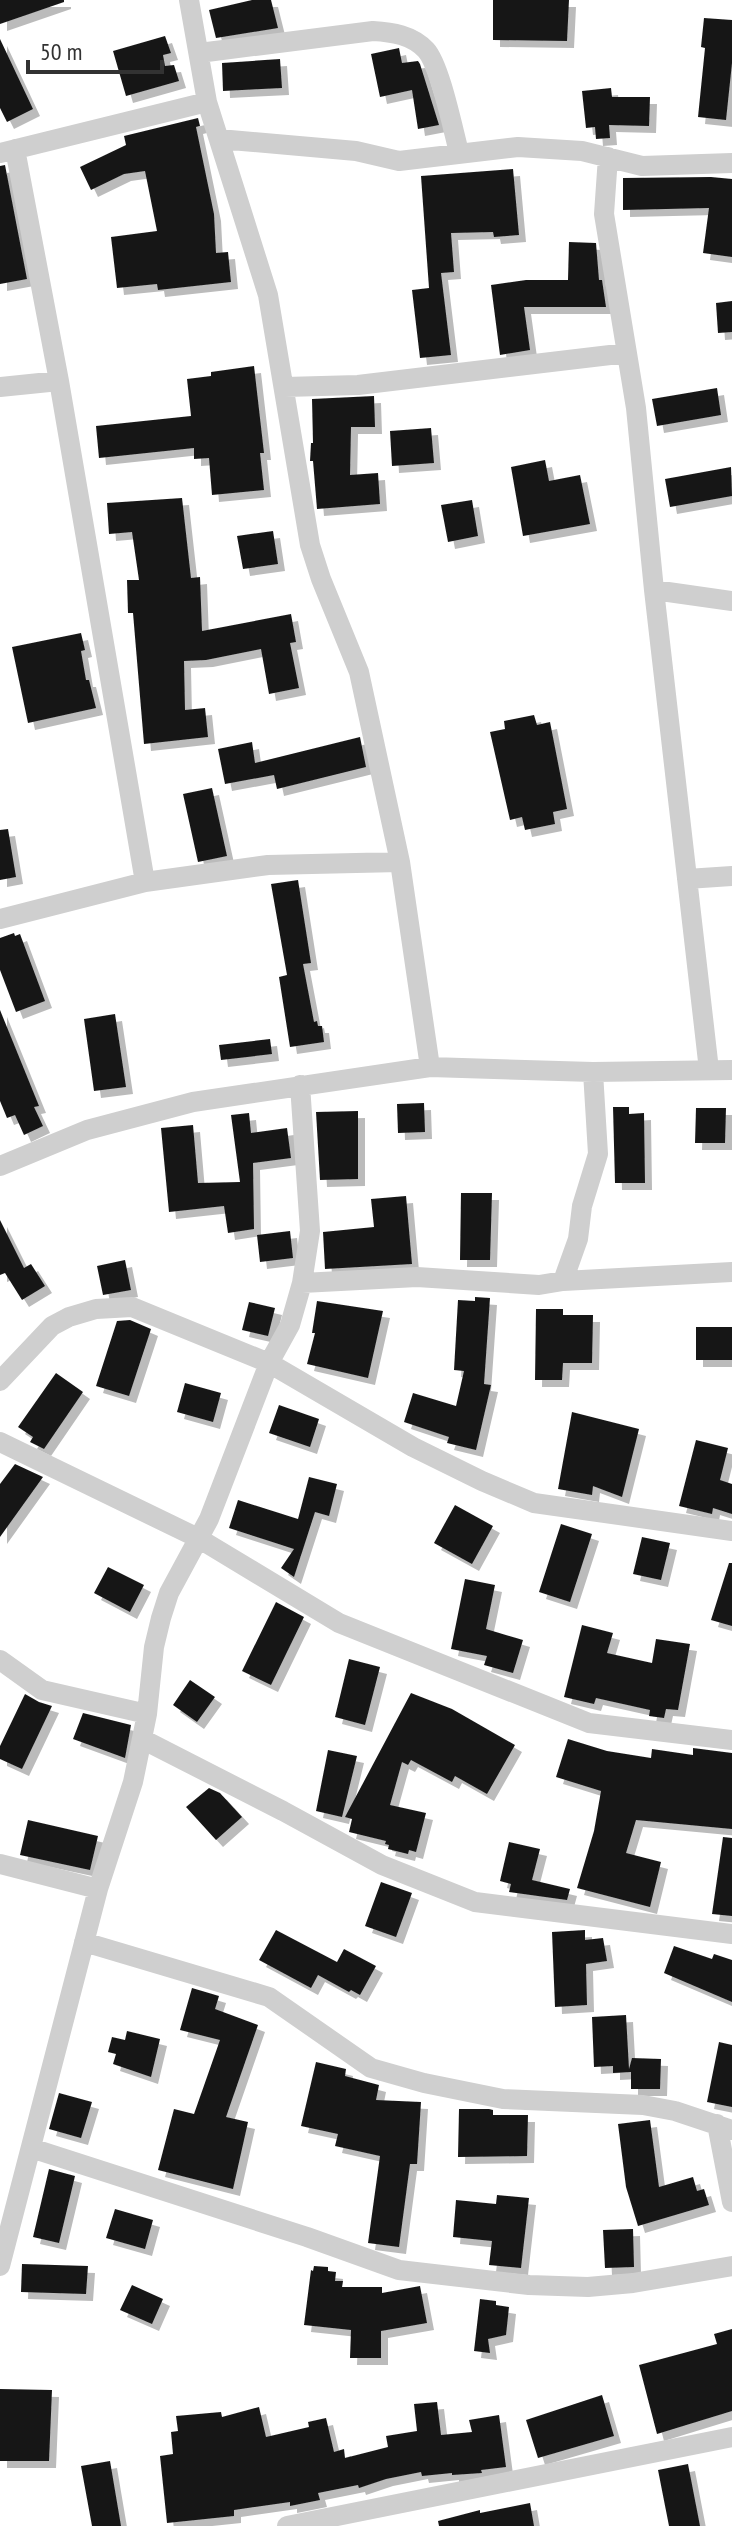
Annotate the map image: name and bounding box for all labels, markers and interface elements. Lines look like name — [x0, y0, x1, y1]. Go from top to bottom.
scale bar — [28, 24, 162, 74]
text: 50 m — [40, 36, 82, 67]

